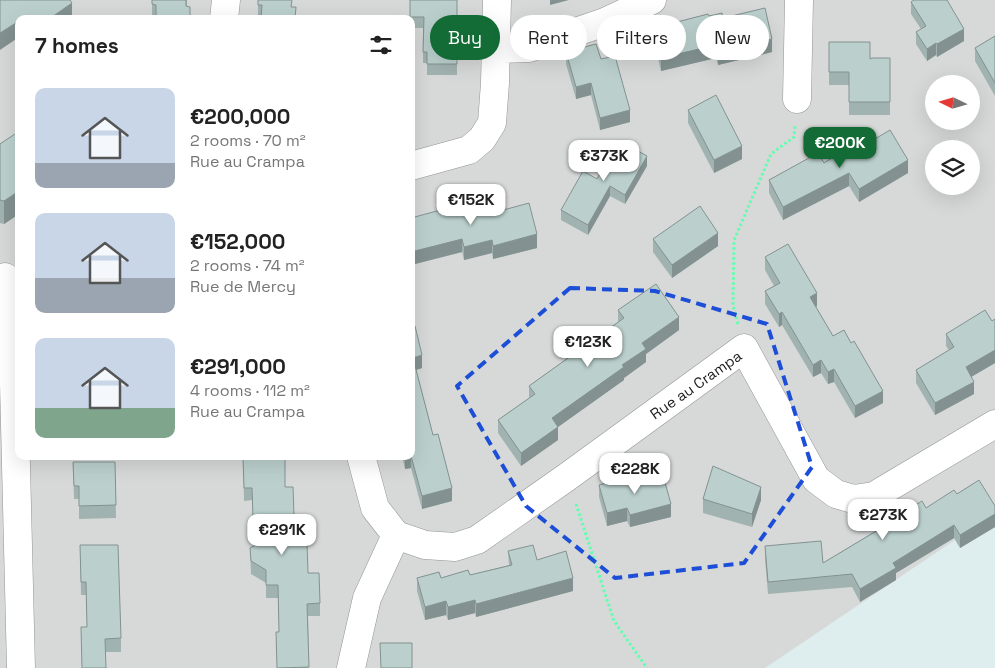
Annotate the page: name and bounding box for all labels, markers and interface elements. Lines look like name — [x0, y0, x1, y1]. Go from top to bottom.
chip: Buy — [430, 15, 500, 60]
chip: Rent — [510, 15, 587, 60]
chip: Filters — [597, 15, 686, 60]
chip: New — [696, 15, 769, 60]
icon: filters — [367, 31, 395, 59]
text: 7 homes — [35, 32, 119, 59]
north arrow — [925, 75, 980, 130]
map controls — [925, 75, 980, 195]
text: €200,000 — [190, 103, 290, 130]
icon: home — [75, 108, 135, 168]
pin: €200K — [805, 126, 875, 169]
text: 2 rooms · 70 m² — [190, 130, 306, 151]
text: €200K — [814, 132, 866, 153]
pin: €373K — [569, 140, 639, 182]
button: layers — [925, 140, 980, 195]
text: €373K — [579, 145, 629, 166]
text: Rue au Crampa — [190, 151, 305, 172]
pin: €152K — [436, 184, 506, 226]
text: €152K — [447, 189, 495, 210]
text: €152,000 — [190, 228, 285, 255]
icon: home — [75, 233, 135, 293]
text: 2 rooms · 74 m² — [190, 255, 305, 276]
text: Rue de Mercy — [190, 276, 296, 297]
pin: €123K — [553, 326, 623, 368]
text: €123K — [564, 331, 612, 352]
street label: Rue au Crampa — [646, 346, 746, 423]
text: €291,000 — [190, 353, 286, 380]
icon: home — [75, 358, 135, 418]
text: 4 rooms · 112 m² — [190, 380, 310, 401]
text: Rue au Crampa — [190, 401, 305, 422]
pin: €228K — [600, 452, 670, 495]
text: €228K — [610, 458, 660, 479]
pin: €273K — [848, 498, 918, 541]
text: €273K — [859, 504, 907, 525]
pin: €291K — [247, 514, 317, 556]
text: €291K — [258, 519, 306, 540]

